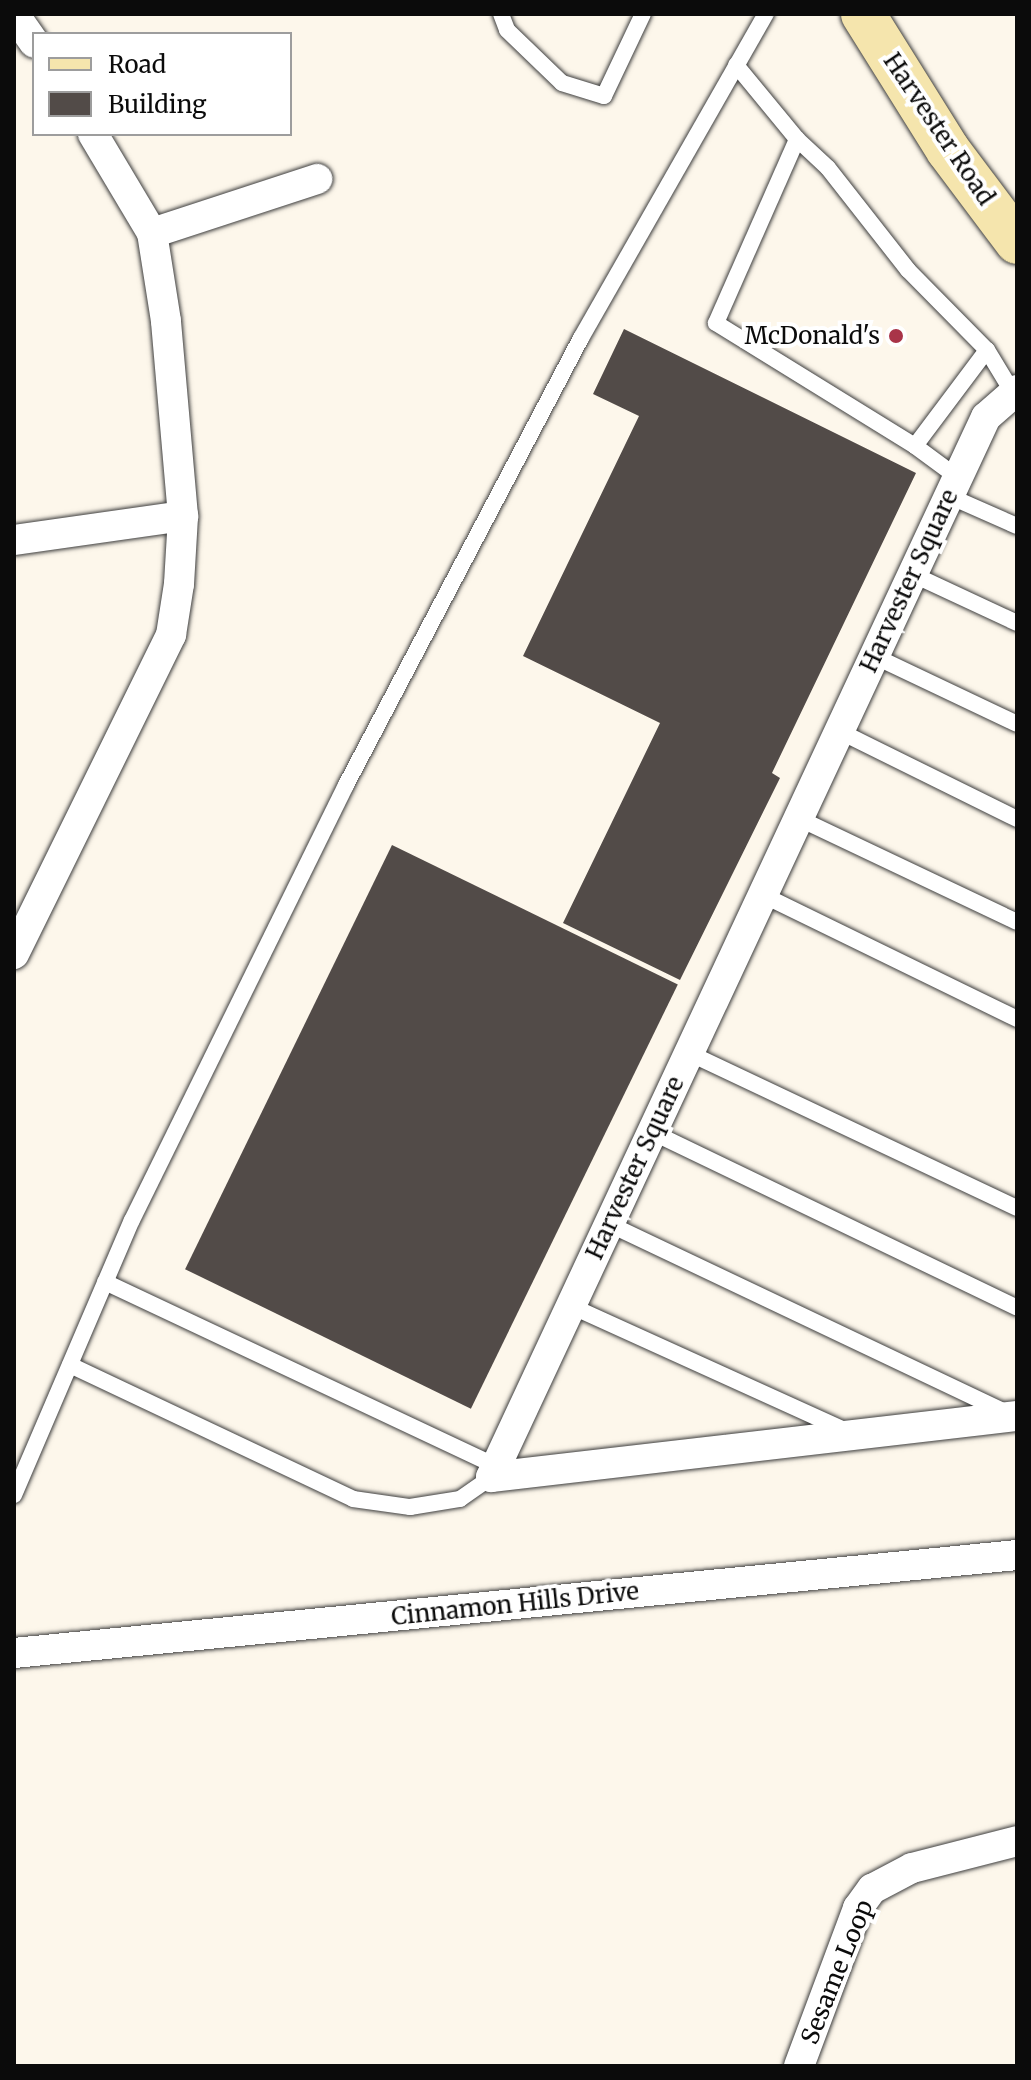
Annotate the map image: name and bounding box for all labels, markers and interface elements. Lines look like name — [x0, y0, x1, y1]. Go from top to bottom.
legend — [32, 32, 292, 136]
street label: Harvester Road — [877, 47, 1001, 211]
text: Road — [108, 49, 166, 80]
text: Building — [108, 89, 207, 120]
place label: McDonald's — [745, 322, 880, 350]
marker: McDonald's — [887, 327, 905, 345]
street label: Harvester Square — [854, 485, 964, 677]
street label: Harvester Square — [580, 1072, 690, 1264]
street label: Cinnamon Hills Drive — [390, 1577, 640, 1631]
street label: Sesame Loop — [795, 1896, 879, 2048]

